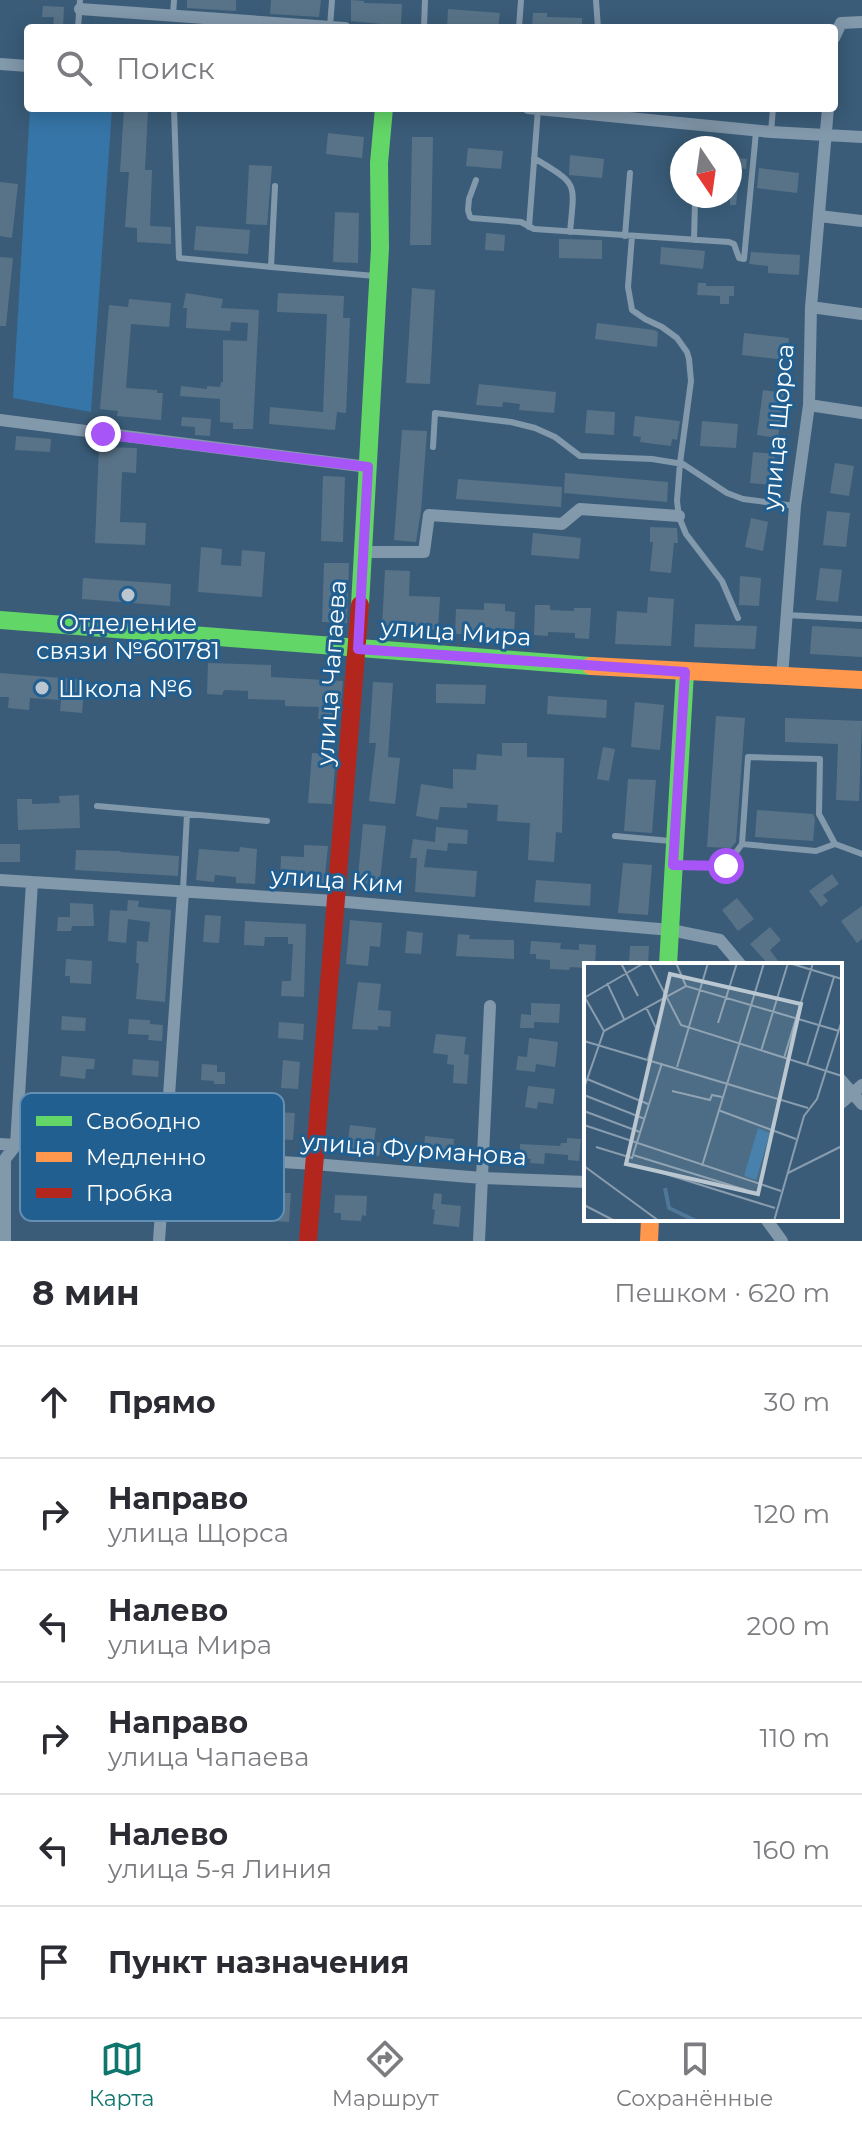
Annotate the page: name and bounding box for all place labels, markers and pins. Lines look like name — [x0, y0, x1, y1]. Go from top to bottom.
marker: Отделение связи №601781 — [119, 586, 137, 604]
place label: Отделение связи №601781 — [36, 608, 220, 665]
place label: Школа №6 — [58, 674, 192, 703]
marker: Школа №6 — [33, 679, 51, 697]

